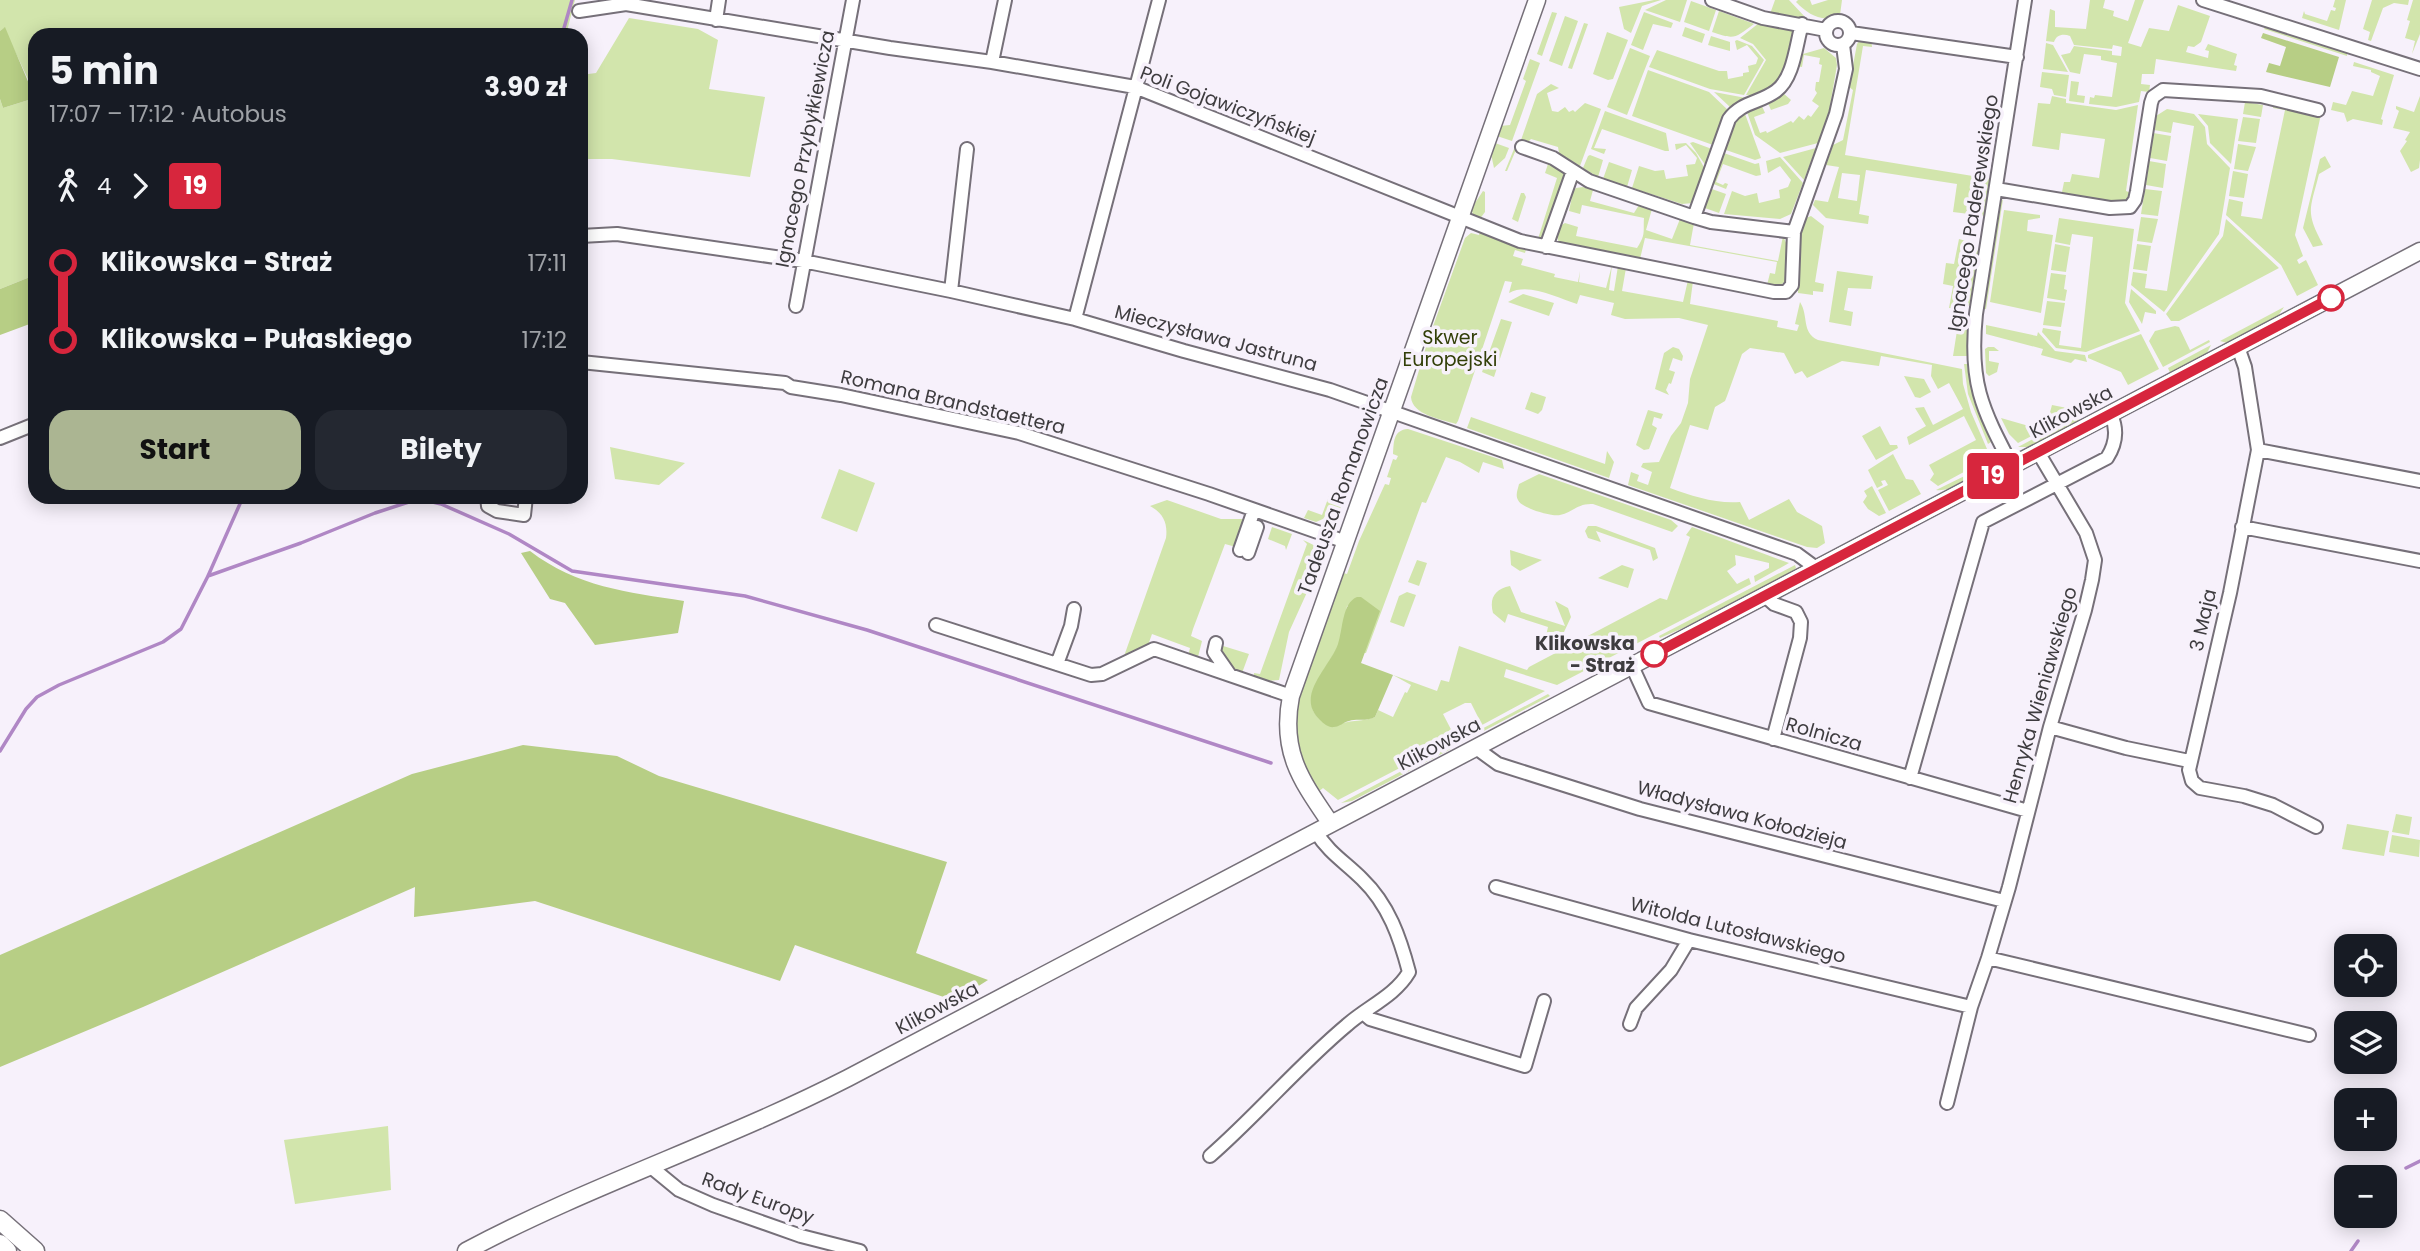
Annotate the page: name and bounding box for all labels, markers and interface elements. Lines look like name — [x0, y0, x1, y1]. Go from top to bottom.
street label: Ignacego Przybyłkiewicza — [769, 28, 841, 270]
text: 5 min — [49, 44, 159, 97]
street label: Poli Gojawiczyńskiej — [1136, 59, 1320, 151]
text: 3.90 zł — [484, 69, 567, 105]
street label: Ignacego Paderewskiego — [1941, 92, 2005, 334]
text: 17:07 – 17:12 · Autobus — [49, 98, 287, 130]
icon: walk — [49, 167, 87, 205]
icon: forward — [121, 167, 159, 205]
text: 19 — [183, 169, 207, 202]
text: 4 — [97, 170, 111, 202]
text: Klikowska - Straż — [101, 244, 332, 280]
text: 17:11 — [527, 247, 567, 279]
unlabelled marker — [2318, 285, 2344, 311]
street label: Mieczysława Jastruna — [1112, 298, 1320, 378]
text: Klikowska - Pułaskiego — [101, 321, 412, 357]
text: 17:12 — [522, 324, 567, 356]
park label: Skwer Europejski — [1403, 324, 1497, 373]
street label: Romana Brandstaettera — [838, 363, 1068, 441]
street label: Tadeusza Romanowicza — [1291, 373, 1395, 599]
street label: Klikowska — [2025, 379, 2117, 445]
button: Start — [49, 410, 301, 490]
button: Bilety — [315, 410, 567, 490]
line badge: 19 — [1962, 453, 2024, 499]
text: 19 — [1981, 459, 2005, 492]
street label: Henryka Wieniawskiego — [1996, 584, 2084, 806]
street label: 3 Maja — [2183, 586, 2223, 654]
place label: Klikowska - Straż — [1535, 630, 1635, 679]
marker: Klikowska - Straż — [1641, 641, 1667, 667]
street label: Rolnicza — [1783, 710, 1865, 758]
street label: Klikowska — [1393, 711, 1485, 777]
street label: Władysława Kołodzieja — [1634, 774, 1850, 856]
street label: Witolda Lutosławskiego — [1627, 890, 1849, 970]
map controls — [2334, 934, 2397, 1228]
button: locate — [2334, 934, 2397, 997]
street label: Klikowska — [891, 975, 983, 1041]
button: layers — [2334, 1011, 2397, 1074]
button: + — [2334, 1088, 2397, 1151]
street label: Rady Europy — [698, 1165, 818, 1231]
button: − — [2334, 1165, 2397, 1228]

